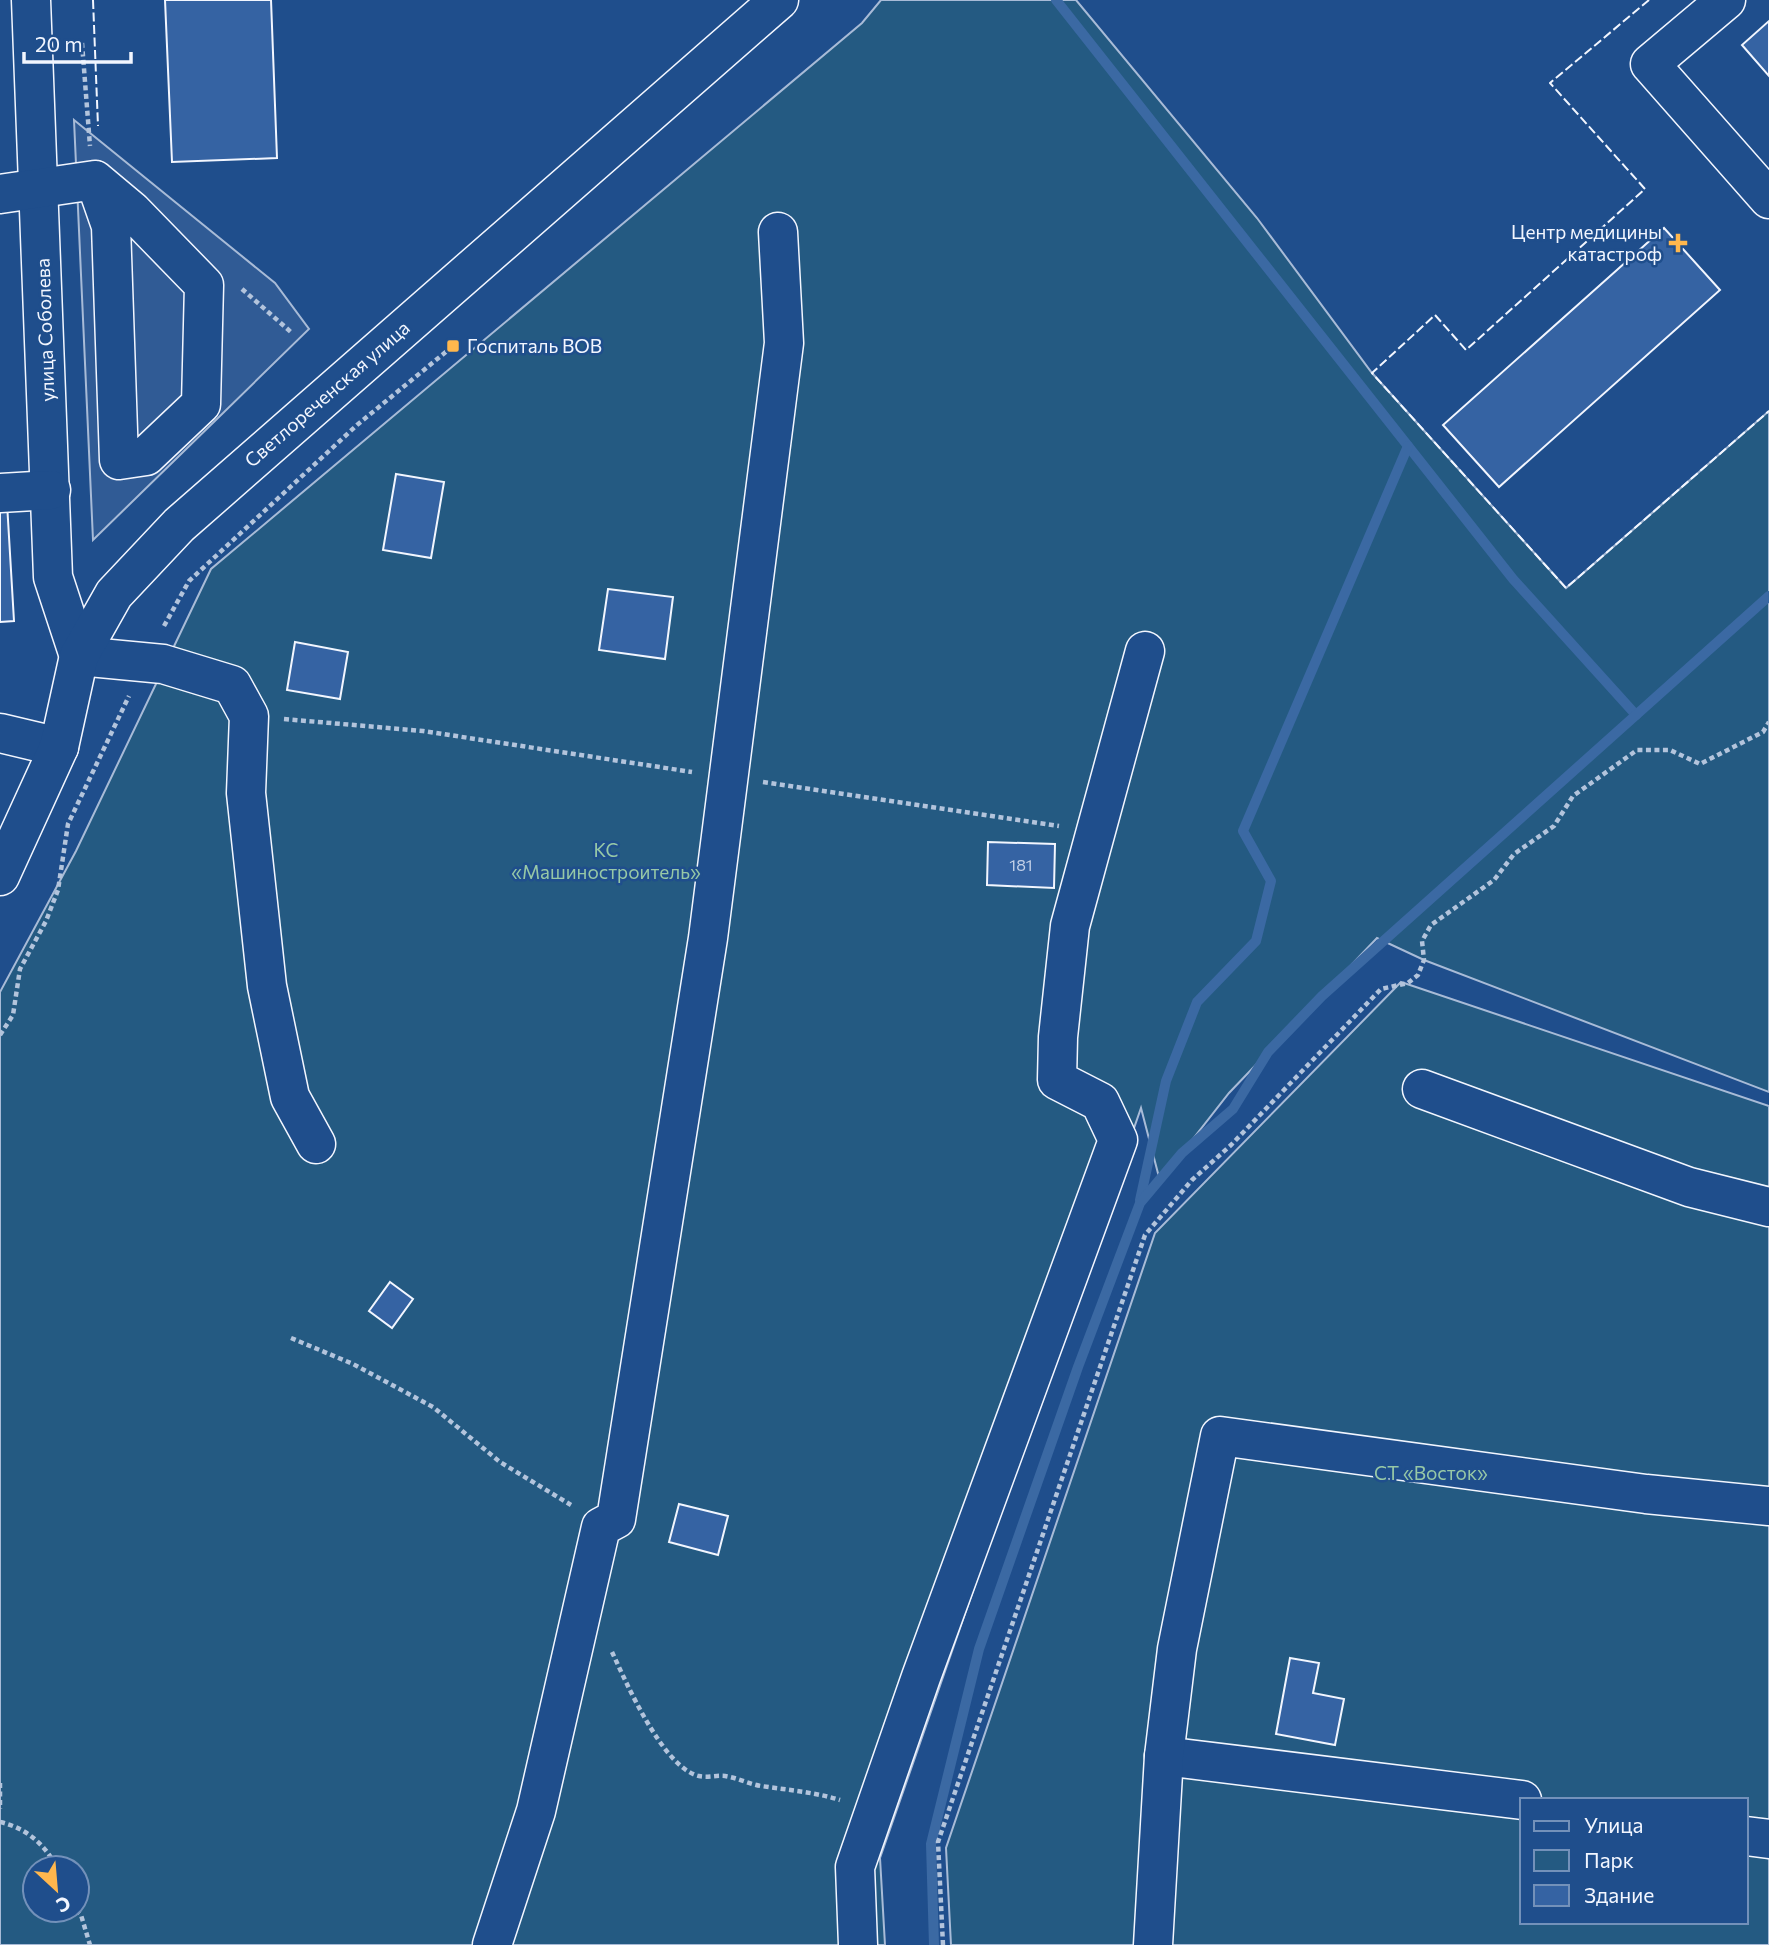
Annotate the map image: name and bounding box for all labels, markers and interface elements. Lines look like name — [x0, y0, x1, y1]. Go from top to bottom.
scale bar — [24, 21, 131, 65]
text: 20 m — [35, 31, 83, 56]
place label: Центр медицины катастроф — [1511, 220, 1662, 265]
marker: Центр медицины катастроф — [1668, 233, 1688, 253]
street label: улица Соболева — [31, 258, 59, 402]
street label: Светлореченская улица — [239, 316, 414, 472]
place label: Госпиталь ВОВ — [467, 334, 602, 357]
marker: Госпиталь ВОВ — [445, 338, 461, 354]
park label: КС «Машиностроитель» — [511, 838, 701, 883]
house number: 181 — [1009, 855, 1033, 874]
park label: СТ «Восток» — [1374, 1461, 1488, 1484]
legend — [1520, 1798, 1748, 1924]
text: Улица — [1584, 1812, 1643, 1837]
text: Парк — [1584, 1847, 1634, 1872]
north arrow — [21, 1854, 91, 1924]
text: Здание — [1584, 1882, 1654, 1907]
text: С — [53, 1892, 75, 1918]

